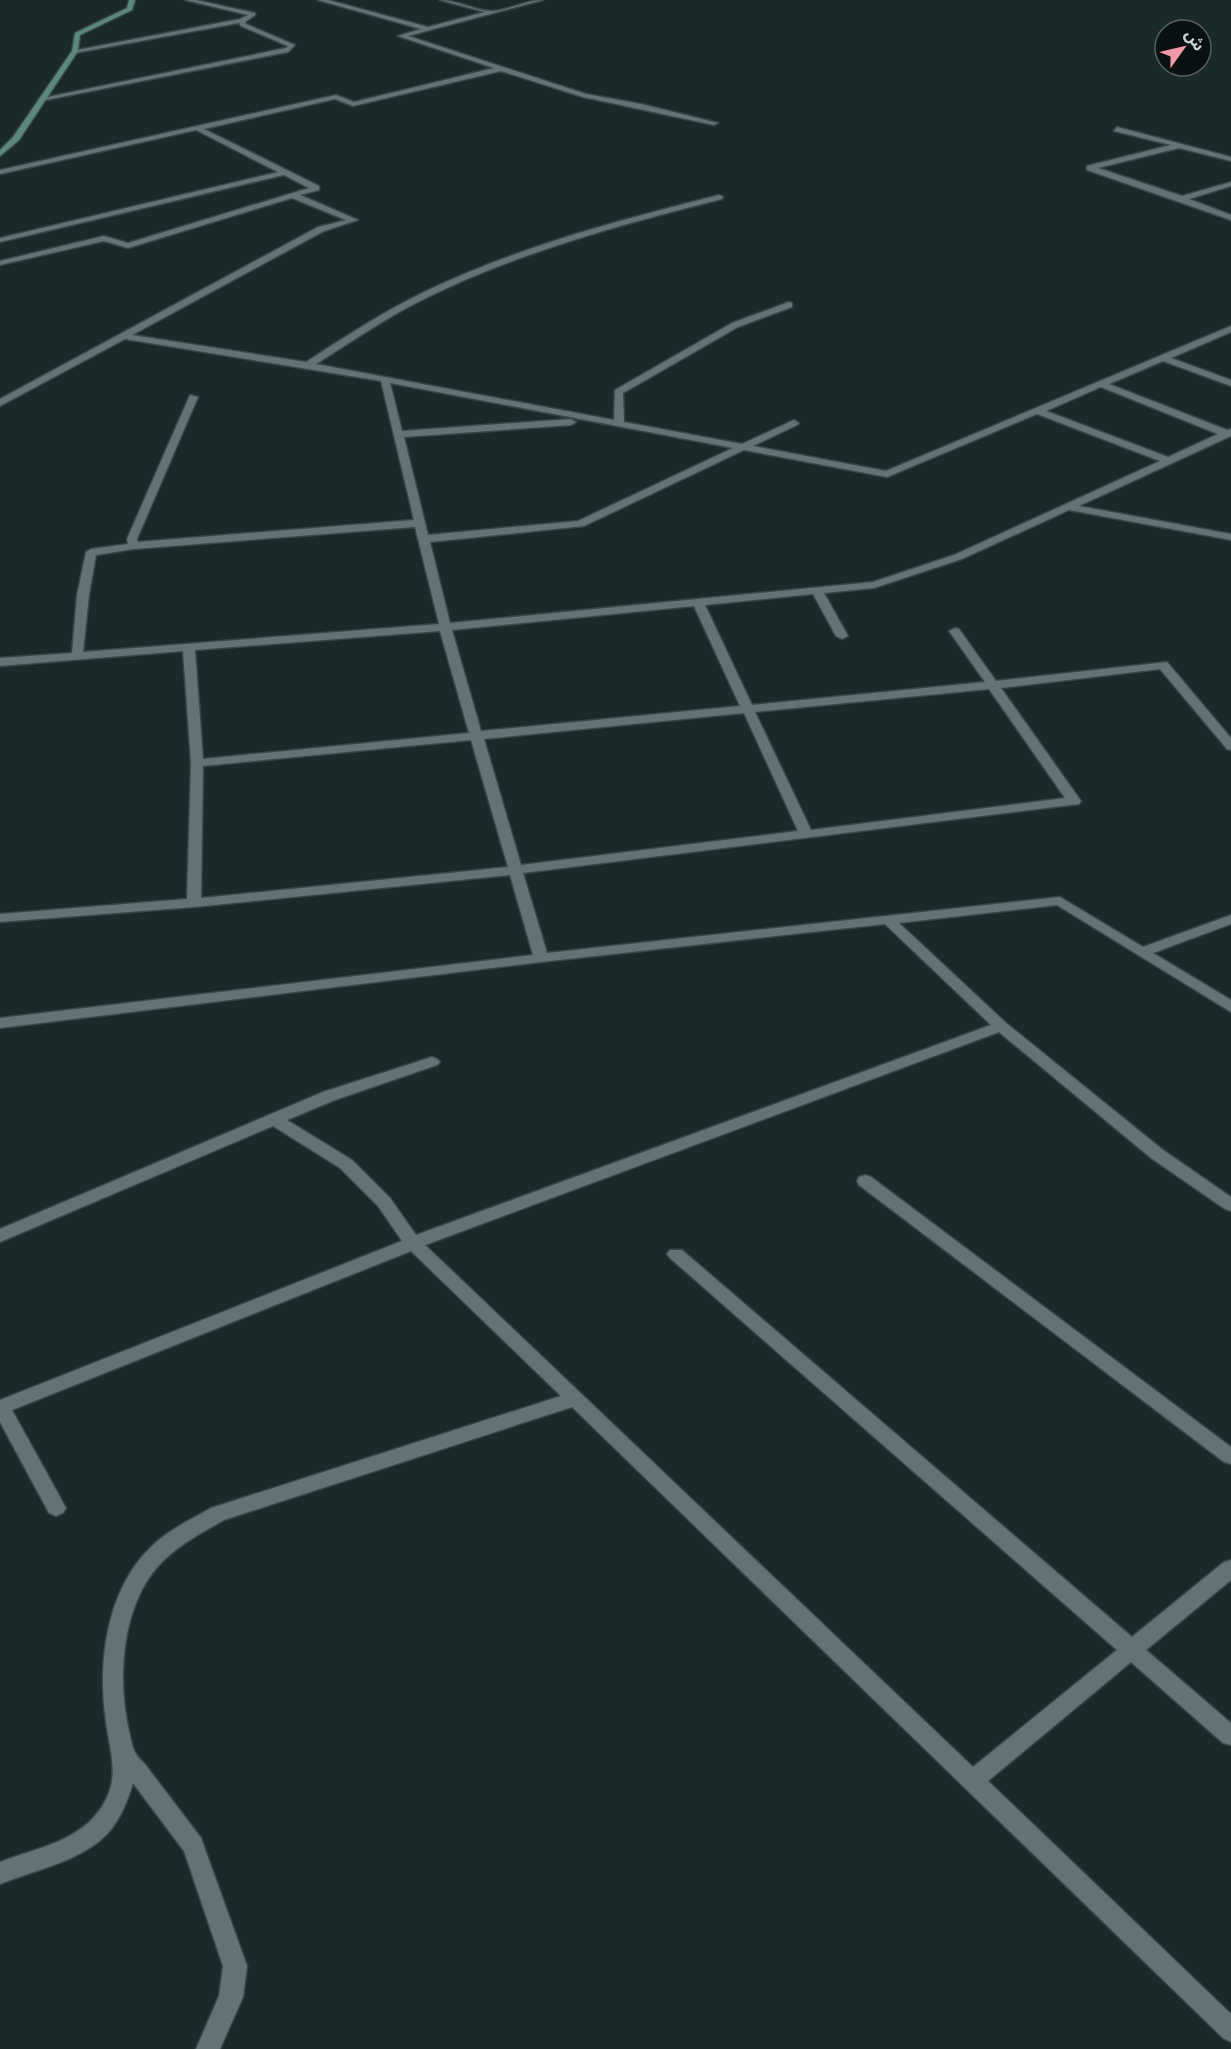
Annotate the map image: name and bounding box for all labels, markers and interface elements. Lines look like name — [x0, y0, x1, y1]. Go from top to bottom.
north arrow — [1153, 18, 1213, 78]
text: ش — [1181, 25, 1209, 54]

